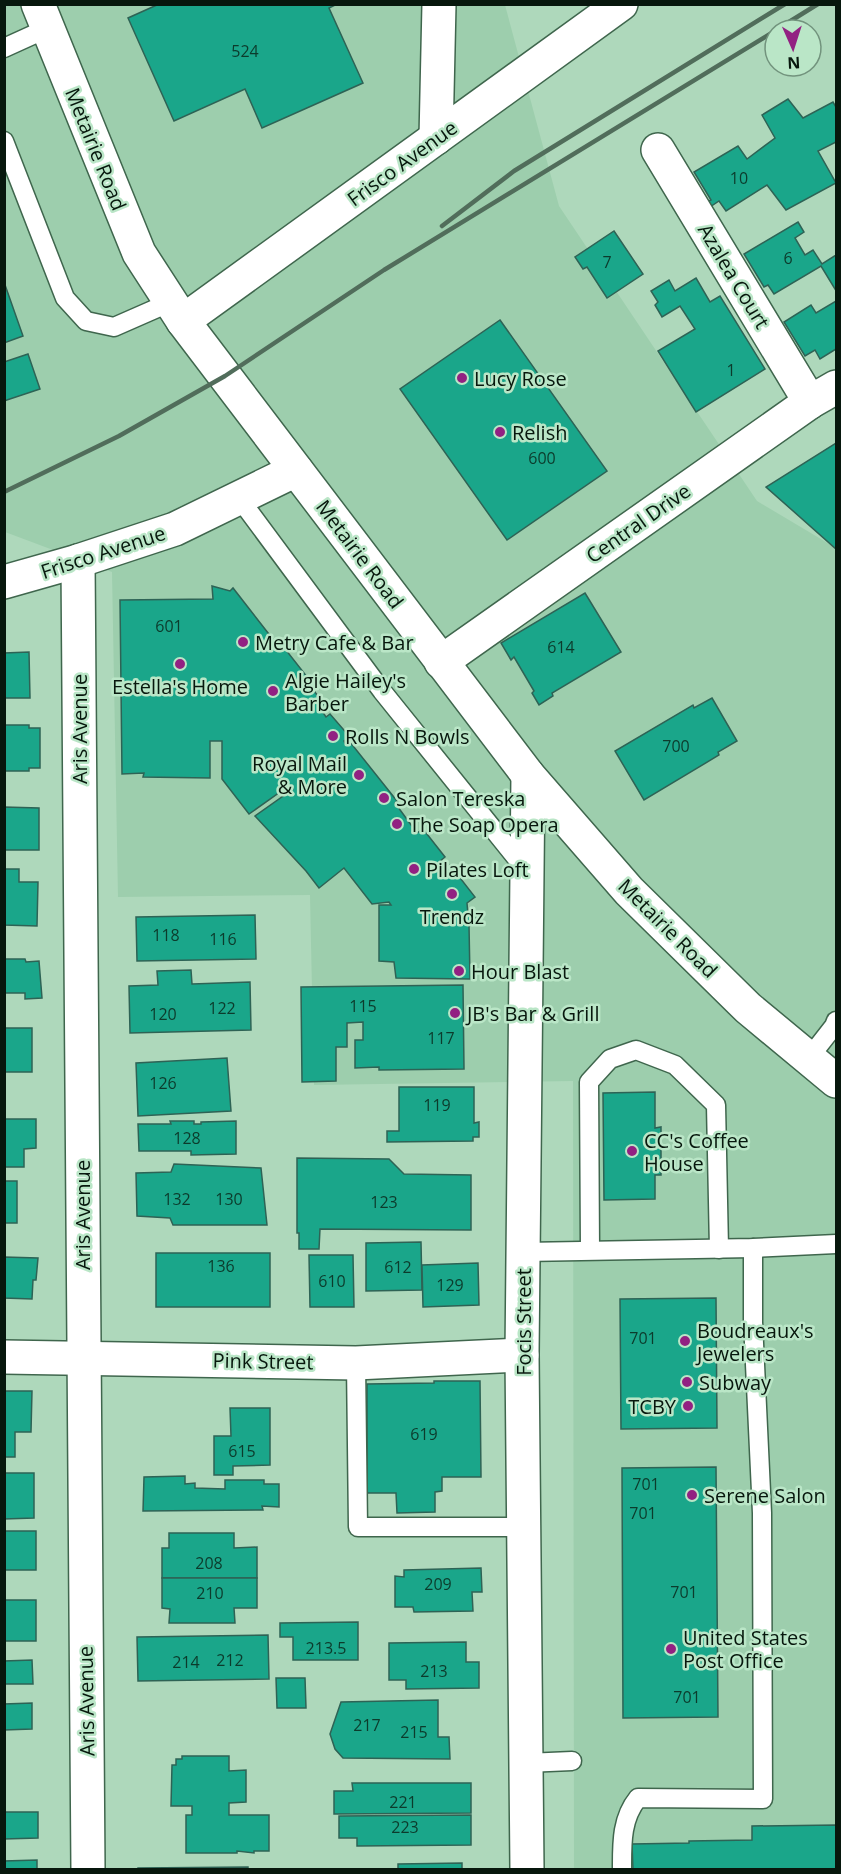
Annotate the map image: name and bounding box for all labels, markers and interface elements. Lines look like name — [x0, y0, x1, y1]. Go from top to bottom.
north arrow — [763, 18, 823, 78]
house number: 524 — [231, 40, 259, 62]
text: N — [787, 52, 801, 74]
street label: Metairie Road — [59, 84, 133, 214]
street label: Frisco Avenue — [342, 114, 462, 212]
house number: 10 — [730, 167, 748, 189]
street label: Azalea Court — [692, 219, 776, 333]
house number: 6 — [783, 247, 793, 269]
house number: 7 — [602, 251, 612, 273]
house number: 1 — [726, 359, 736, 381]
place label: Lucy Rose — [474, 365, 567, 392]
marker: Lucy Rose — [455, 371, 469, 385]
place label: Relish — [512, 419, 567, 446]
marker: Relish — [493, 425, 507, 439]
house number: 600 — [528, 447, 556, 469]
street label: Central Drive — [580, 477, 696, 569]
street label: Metairie Road — [310, 494, 410, 614]
street label: Frisco Avenue — [37, 519, 169, 585]
house number: 601 — [155, 615, 183, 637]
place label: Metry Cafe & Bar — [255, 629, 414, 656]
marker: Metry Cafe & Bar — [236, 635, 250, 649]
house number: 614 — [547, 636, 575, 658]
marker: Estella's Home — [173, 657, 187, 671]
place label: Algie Hailey's Barber — [285, 667, 406, 717]
place label: Estella's Home — [112, 673, 248, 700]
street label: Aris Avenue — [66, 674, 93, 784]
marker: Algie Hailey's Barber — [266, 684, 280, 698]
place label: Rolls N Bowls — [345, 723, 469, 750]
marker: Rolls N Bowls — [326, 729, 340, 743]
house number: 700 — [662, 735, 690, 757]
place label: Royal Mail & More — [252, 750, 347, 800]
marker: Royal Mail & More — [352, 768, 366, 782]
place label: Salon Tereska — [396, 785, 525, 812]
marker: Salon Tereska — [377, 791, 391, 805]
place label: The Soap Opera — [409, 811, 559, 838]
marker: The Soap Opera — [390, 817, 404, 831]
place label: Pilates Loft — [426, 856, 529, 883]
marker: Pilates Loft — [407, 862, 421, 876]
street label: Metairie Road — [613, 873, 723, 983]
marker: Trendz — [445, 887, 459, 901]
place label: Trendz — [420, 903, 484, 930]
house number: 118 — [152, 924, 180, 946]
house number: 116 — [209, 928, 237, 950]
place label: Hour Blast — [471, 958, 569, 985]
marker: Hour Blast — [452, 964, 466, 978]
house number: 115 — [349, 995, 377, 1017]
house number: 122 — [208, 997, 236, 1019]
place label: JB's Bar & Grill — [465, 1000, 599, 1027]
house number: 120 — [149, 1003, 177, 1025]
marker: JB's Bar & Grill — [448, 1006, 462, 1020]
house number: 117 — [427, 1027, 455, 1049]
house number: 126 — [149, 1072, 177, 1094]
house number: 119 — [423, 1094, 451, 1116]
house number: 128 — [173, 1127, 201, 1149]
place label: CC's Coffee House — [644, 1127, 749, 1177]
marker: CC's Coffee House — [625, 1144, 639, 1158]
street label: Aris Avenue — [69, 1160, 96, 1270]
house number: 132 — [163, 1188, 191, 1210]
house number: 130 — [215, 1188, 243, 1210]
house number: 123 — [370, 1191, 398, 1213]
house number: 136 — [207, 1255, 235, 1277]
house number: 612 — [384, 1256, 412, 1278]
street label: Focis Street — [510, 1268, 537, 1376]
house number: 610 — [318, 1270, 346, 1292]
house number: 129 — [436, 1274, 464, 1296]
place label: Boudreaux's Jewelers — [695, 1317, 814, 1367]
house number: 701 — [629, 1327, 657, 1349]
marker: Boudreaux's Jewelers — [678, 1334, 692, 1348]
street label: Pink Street — [212, 1347, 314, 1375]
place label: Subway — [699, 1369, 772, 1396]
marker: Subway — [680, 1375, 694, 1389]
place label: TCBY — [628, 1393, 677, 1420]
marker: TCBY — [681, 1399, 695, 1413]
house number: 619 — [410, 1423, 438, 1445]
house number: 615 — [228, 1440, 256, 1462]
house number: 701 — [632, 1473, 660, 1495]
place label: Serene Salon — [704, 1482, 826, 1509]
marker: Serene Salon — [685, 1488, 699, 1502]
house number: 701 — [629, 1502, 657, 1524]
house number: 208 — [195, 1552, 223, 1574]
house number: 209 — [424, 1573, 452, 1595]
house number: 701 — [670, 1581, 698, 1603]
house number: 210 — [196, 1582, 224, 1604]
place label: United States Post Office — [683, 1624, 808, 1674]
house number: 213.5 — [306, 1637, 346, 1659]
marker: United States Post Office — [664, 1642, 678, 1656]
street label: Aris Avenue — [72, 1646, 100, 1756]
house number: 212 — [216, 1649, 244, 1671]
house number: 214 — [172, 1651, 200, 1673]
house number: 213 — [420, 1660, 448, 1682]
house number: 701 — [673, 1686, 701, 1708]
house number: 217 — [353, 1714, 381, 1736]
house number: 215 — [400, 1721, 428, 1743]
house number: 221 — [389, 1791, 417, 1813]
house number: 223 — [391, 1816, 419, 1838]

